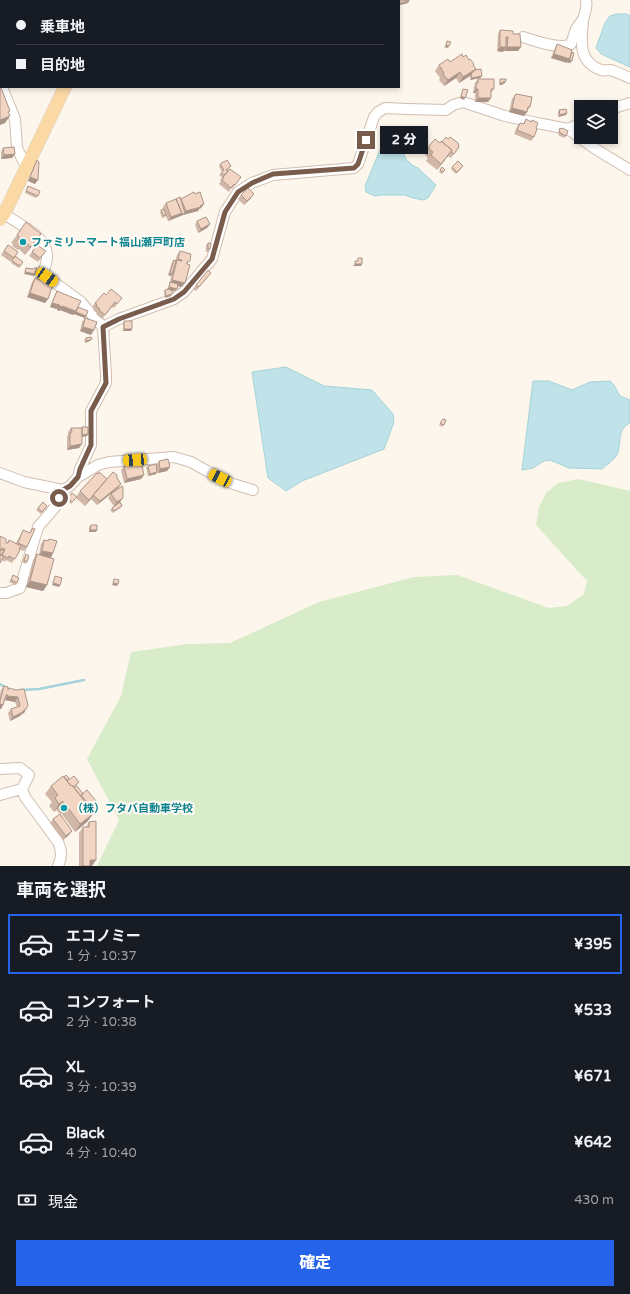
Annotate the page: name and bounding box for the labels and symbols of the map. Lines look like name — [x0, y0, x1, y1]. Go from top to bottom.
callout: 2 分 — [380, 126, 428, 154]
route end — [357, 131, 375, 149]
place label: ファミリーマート福山瀬戸町店 — [31, 236, 185, 249]
marker: ファミリーマート福山瀬戸町店 — [18, 237, 28, 247]
car — [34, 265, 60, 289]
car — [123, 453, 147, 467]
car — [207, 467, 233, 489]
route start — [50, 489, 68, 507]
place label: （株）フタバ自動車学校 — [72, 802, 193, 815]
marker: （株）フタバ自動車学校 — [59, 803, 69, 813]

